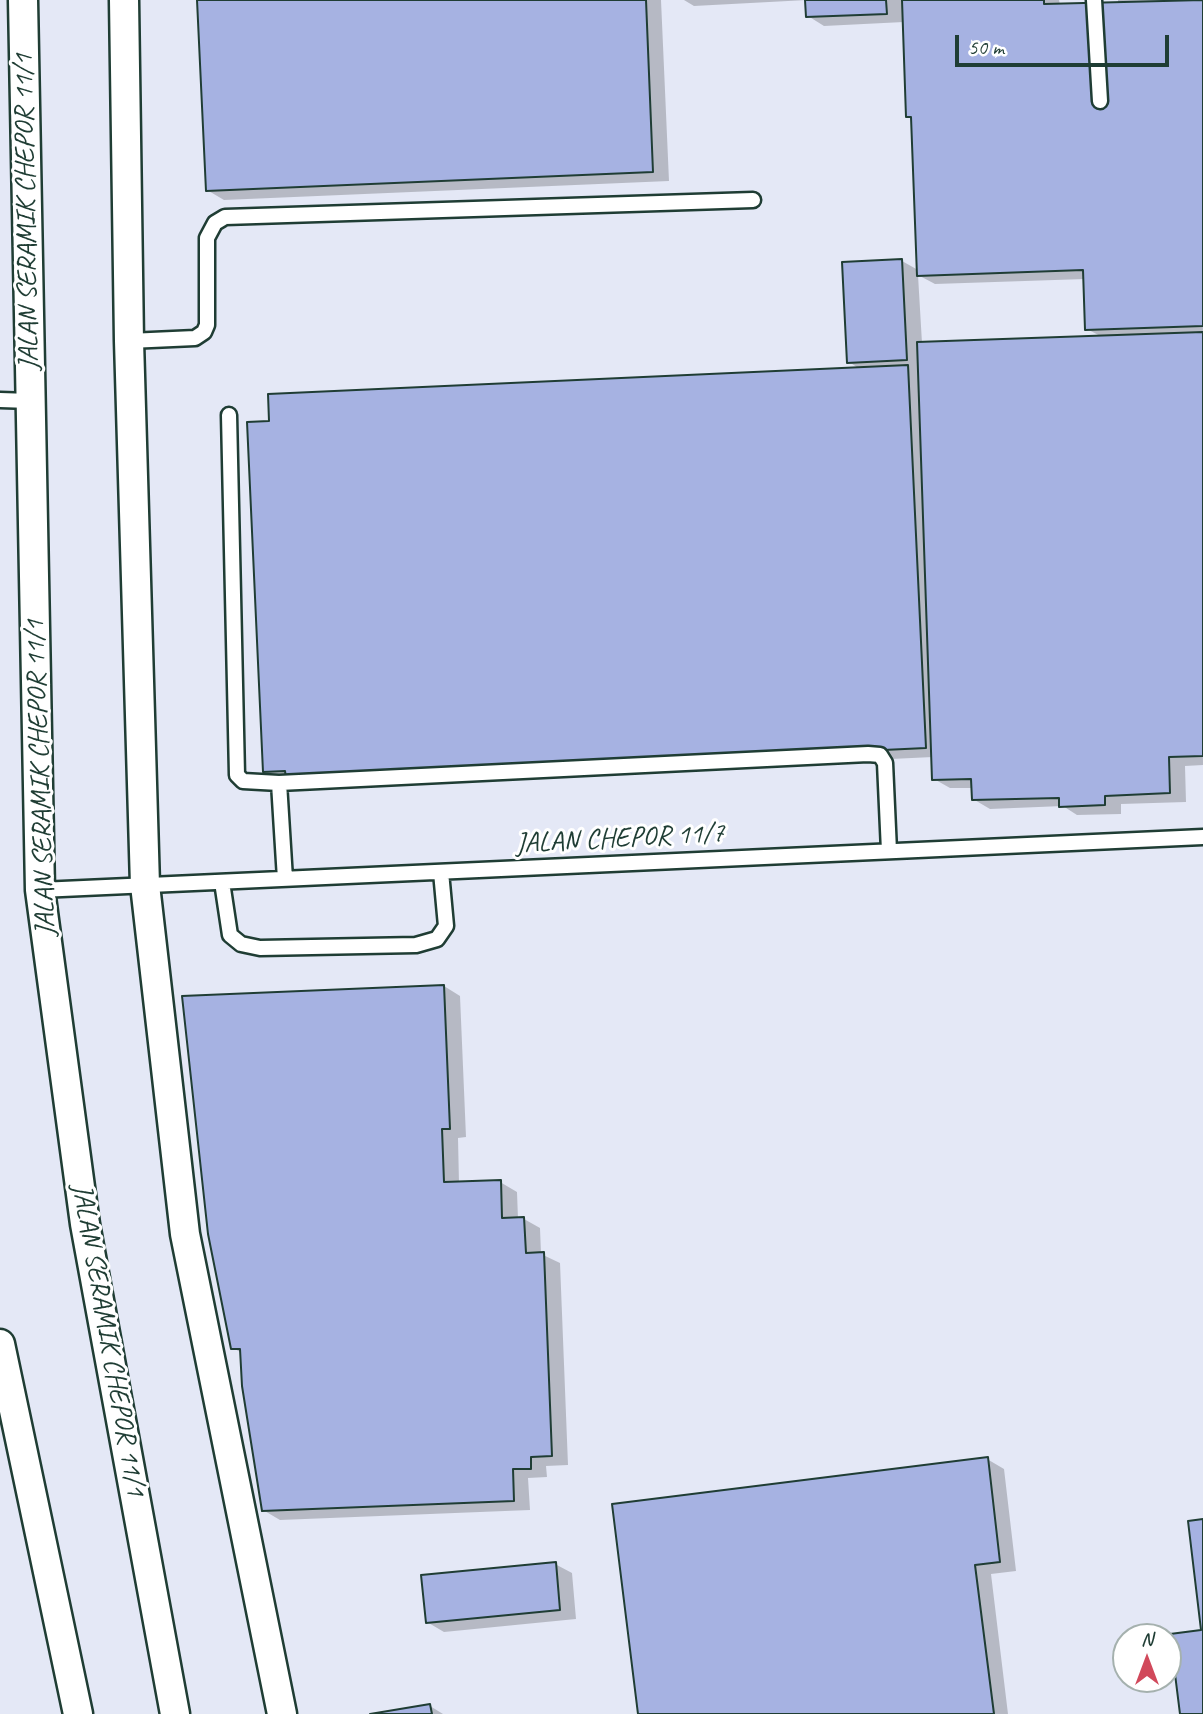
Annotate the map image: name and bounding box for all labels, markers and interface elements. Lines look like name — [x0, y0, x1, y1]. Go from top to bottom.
scale bar — [958, 21, 1172, 65]
text: 50 m — [968, 34, 1004, 60]
street label: JALAN SERAMIK CHEPOR 11/1 — [7, 53, 47, 371]
street label: JALAN SERAMIK CHEPOR 11/1 — [19, 619, 63, 937]
street label: JALAN CHEPOR 11/7 — [515, 817, 725, 861]
street label: JALAN SERAMIK CHEPOR 11/1 — [64, 1181, 152, 1499]
north arrow — [1112, 1623, 1182, 1693]
text: N — [1141, 1627, 1153, 1651]

